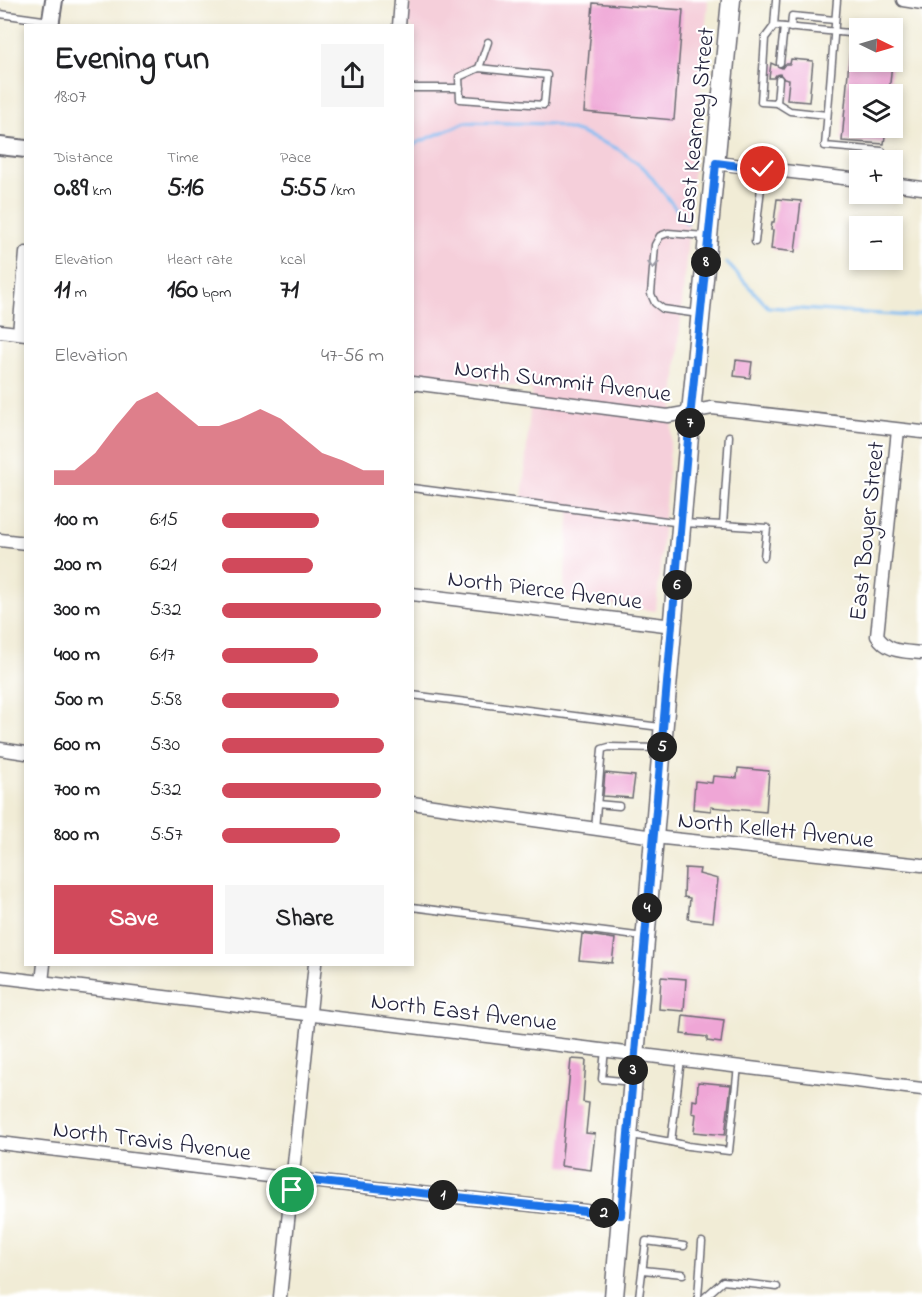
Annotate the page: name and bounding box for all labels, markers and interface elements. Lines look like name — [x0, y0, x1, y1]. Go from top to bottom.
north arrow — [849, 18, 903, 72]
map controls — [849, 18, 903, 270]
street label: East Kearney Street — [670, 25, 726, 227]
text: Evening run — [54, 36, 209, 84]
button: share — [321, 44, 384, 107]
text: 18:07 — [54, 83, 86, 112]
button: layers — [849, 84, 903, 138]
pin — [737, 143, 788, 194]
text: Distance — [54, 146, 113, 170]
text: Time — [167, 146, 199, 170]
text: Pace — [280, 146, 311, 170]
button: + — [849, 150, 903, 204]
icon: check — [746, 152, 779, 185]
text: 0.89 — [54, 170, 88, 208]
text: 5:16 — [167, 170, 204, 208]
text: 5:55 — [280, 170, 327, 208]
text: km — [88, 179, 112, 203]
text: /km — [327, 179, 355, 203]
button: − — [849, 216, 903, 270]
pin: 8 — [691, 247, 721, 277]
text: Elevation — [54, 248, 113, 272]
text: Heart rate — [167, 248, 233, 272]
text: kcal — [280, 248, 305, 272]
text: 8 — [703, 250, 709, 274]
one-way arrow — [647, 261, 660, 270]
text: 11 — [54, 272, 71, 310]
text: 160 — [167, 272, 198, 310]
text: 71 — [280, 272, 299, 310]
text: m — [71, 281, 87, 305]
text: bpm — [198, 281, 232, 305]
text: Elevation — [54, 342, 128, 371]
text: 47–56 m — [321, 342, 384, 371]
street label: North Summit Avenue — [452, 352, 673, 413]
pin: 7 — [675, 408, 705, 438]
text: 7 — [687, 411, 693, 435]
street label: East Boyer Street — [842, 440, 896, 623]
text: 100 m — [54, 506, 98, 535]
text: 6:15 — [150, 506, 178, 535]
text: 200 m — [54, 551, 102, 580]
text: 6:21 — [150, 551, 177, 580]
street label: North Pierce Avenue — [445, 562, 644, 621]
pin: 6 — [662, 570, 692, 600]
text: 6 — [673, 573, 681, 597]
text: 300 m — [54, 596, 100, 625]
text: 5:32 — [150, 596, 181, 625]
text: 400 m — [54, 641, 100, 670]
text: 6:17 — [150, 641, 175, 670]
text: 500 m — [54, 686, 103, 715]
text: 5:58 — [150, 686, 182, 715]
text: 600 m — [54, 731, 101, 760]
text: 5:30 — [150, 731, 180, 760]
pin: 5 — [647, 732, 677, 762]
text: 5 — [657, 735, 667, 759]
text: 700 m — [54, 776, 100, 805]
text: 5:32 — [150, 776, 181, 805]
street label: North Kellett Avenue — [676, 804, 876, 859]
text: 800 m — [54, 821, 99, 850]
text: 5:57 — [150, 821, 183, 850]
button: Save — [54, 885, 213, 954]
button: Share — [225, 885, 384, 954]
pin: 4 — [632, 893, 662, 923]
text: 4 — [644, 896, 650, 920]
street label: North East Avenue — [369, 985, 559, 1042]
pin: 3 — [618, 1055, 648, 1085]
text: 3 — [630, 1058, 636, 1082]
street label: North Travis Avenue — [51, 1113, 253, 1172]
pin — [266, 1164, 317, 1215]
icon: arrive — [275, 1173, 308, 1206]
pin: 1 — [428, 1180, 458, 1210]
text: 1 — [440, 1183, 446, 1207]
pin: 2 — [589, 1198, 619, 1228]
text: 2 — [600, 1201, 608, 1225]

